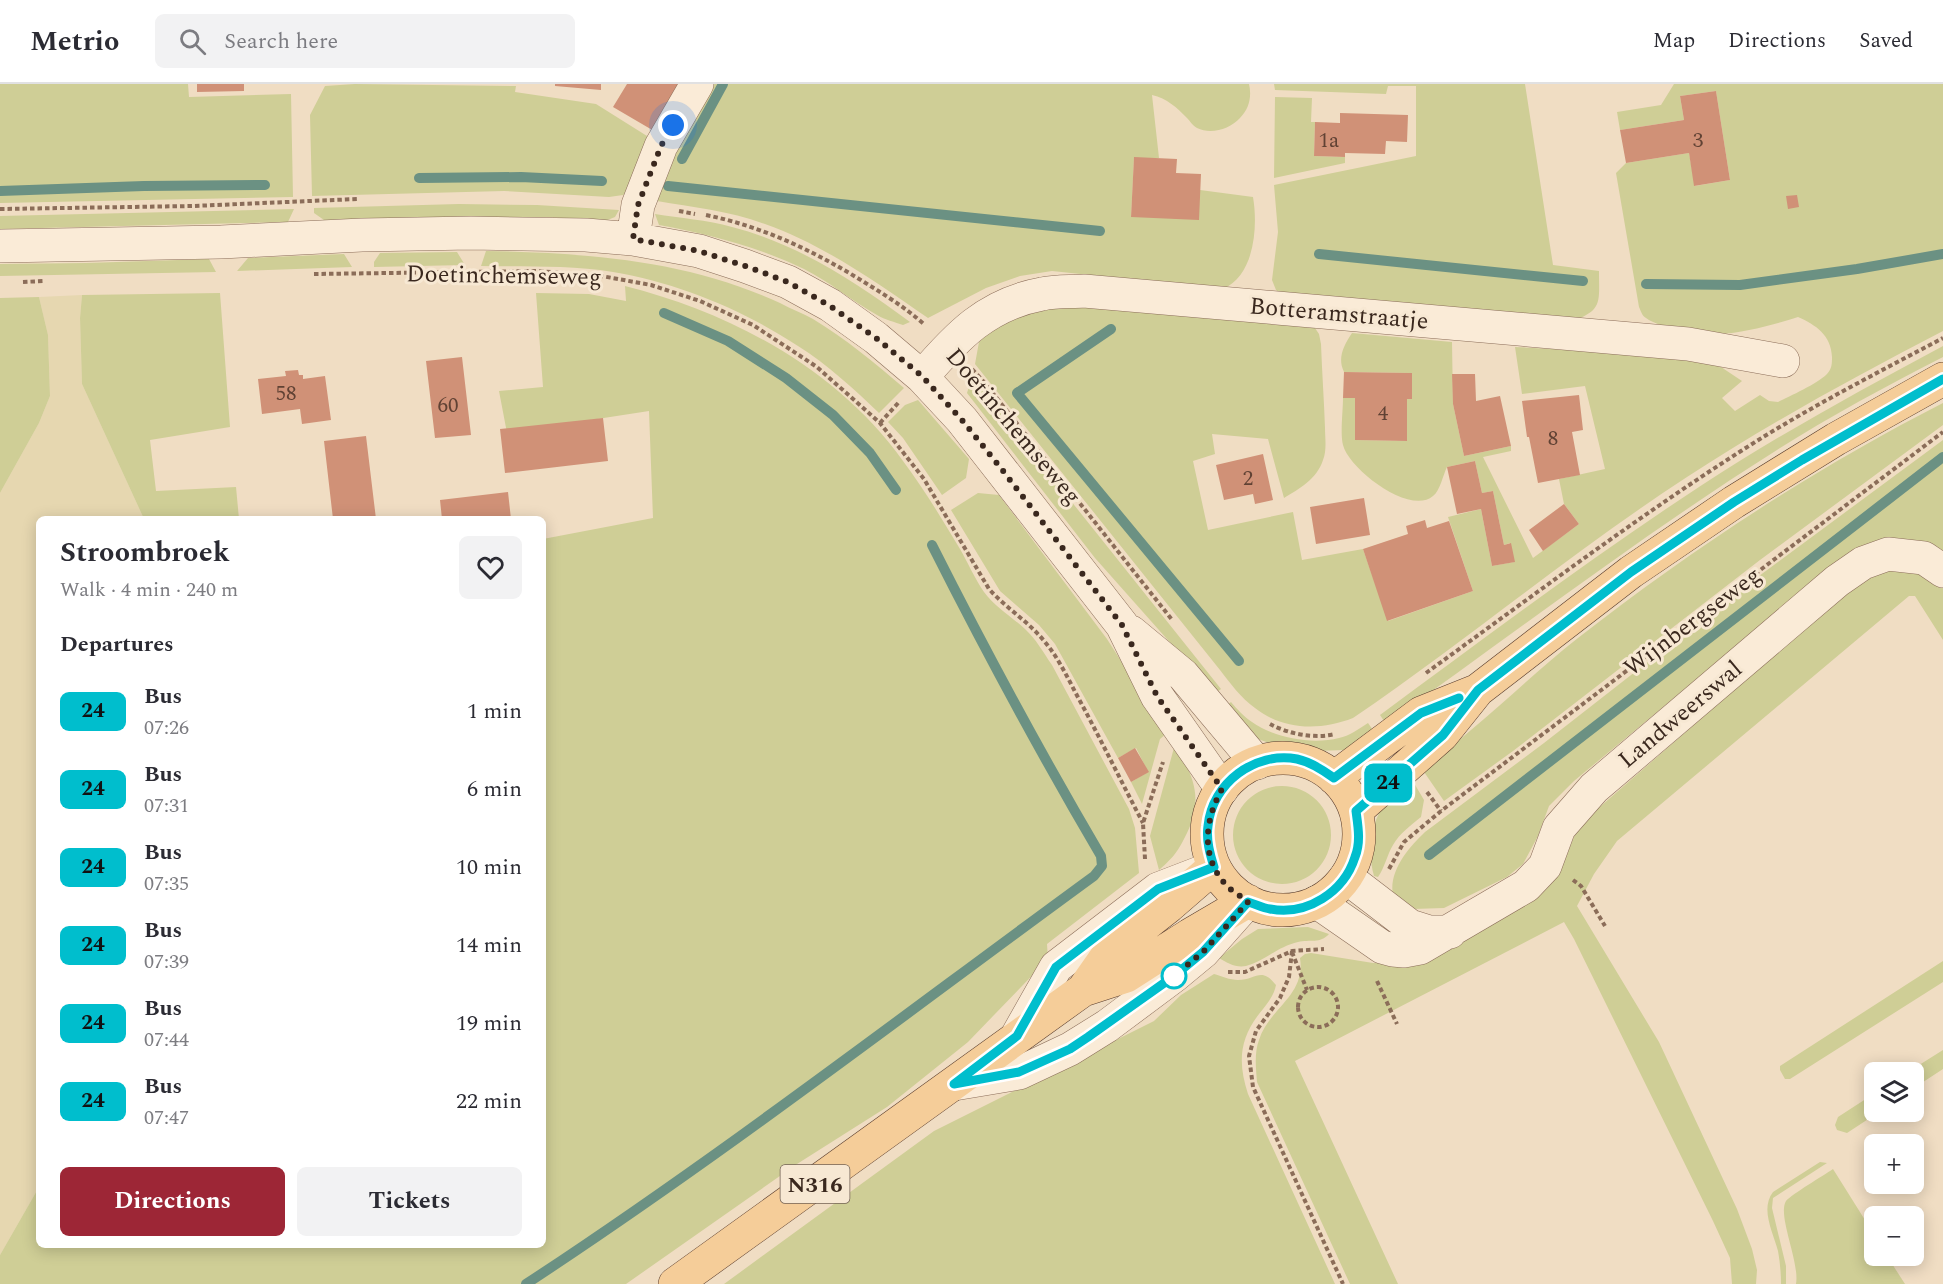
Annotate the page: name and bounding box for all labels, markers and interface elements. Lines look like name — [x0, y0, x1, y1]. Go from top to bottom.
search box — [155, 14, 575, 68]
text: Metrio — [30, 20, 119, 63]
icon: search — [176, 25, 209, 58]
text: Search here — [224, 25, 338, 58]
text: Map — [1653, 25, 1695, 57]
text: Directions — [1728, 25, 1826, 57]
text: Saved — [1859, 25, 1913, 57]
your location — [658, 110, 688, 140]
house number: 1a — [1319, 125, 1340, 157]
house number: 3 — [1693, 125, 1704, 157]
street label: Doetinchemseweg — [406, 256, 602, 296]
street label: Botteramstraatje — [1248, 288, 1430, 340]
street label: Doetinchemseweg — [937, 340, 1090, 513]
house number: 58 — [276, 378, 297, 410]
house number: 60 — [438, 390, 459, 422]
house number: 4 — [1378, 398, 1389, 430]
house number: 8 — [1548, 423, 1558, 455]
house number: 2 — [1243, 463, 1253, 495]
text: Stroombroek — [60, 531, 230, 574]
button: heart — [459, 536, 522, 599]
street label: Wijnbergseweg — [1616, 558, 1769, 686]
text: Walk · 4 min · 240 m — [60, 575, 238, 605]
text: Departures — [60, 628, 174, 661]
street label: Landweerswal — [1611, 652, 1751, 777]
text: Bus — [144, 680, 182, 713]
text: 24 — [81, 695, 105, 727]
text: 1 min — [467, 695, 522, 728]
text: 07:26 — [144, 713, 189, 743]
text: Bus — [144, 758, 182, 791]
line badge: 24 — [1361, 764, 1415, 802]
text: 24 — [1376, 767, 1400, 799]
text: 24 — [81, 773, 105, 805]
text: 6 min — [467, 773, 522, 806]
text: 07:31 — [144, 791, 189, 821]
text: Bus — [144, 836, 182, 869]
text: 24 — [81, 851, 105, 883]
text: 10 min — [456, 851, 522, 884]
text: 07:35 — [144, 869, 189, 899]
text: Bus — [144, 914, 182, 947]
text: 24 — [81, 929, 105, 961]
text: 14 min — [456, 929, 522, 962]
text: 07:39 — [144, 947, 189, 977]
unlabelled marker — [1161, 963, 1187, 989]
text: Bus — [144, 992, 182, 1025]
text: 24 — [81, 1007, 105, 1039]
text: 19 min — [456, 1007, 522, 1040]
text: 07:44 — [144, 1025, 189, 1055]
map controls — [1864, 1062, 1924, 1266]
button: layers — [1864, 1062, 1924, 1122]
text: Bus — [144, 1070, 182, 1103]
text: 24 — [81, 1085, 105, 1117]
text: 22 min — [456, 1085, 522, 1118]
text: 07:47 — [144, 1103, 189, 1133]
button: + — [1864, 1134, 1924, 1194]
road number: N316 — [780, 1165, 850, 1203]
button: Directions — [60, 1167, 285, 1236]
button: Tickets — [297, 1167, 522, 1236]
button: − — [1864, 1206, 1924, 1266]

